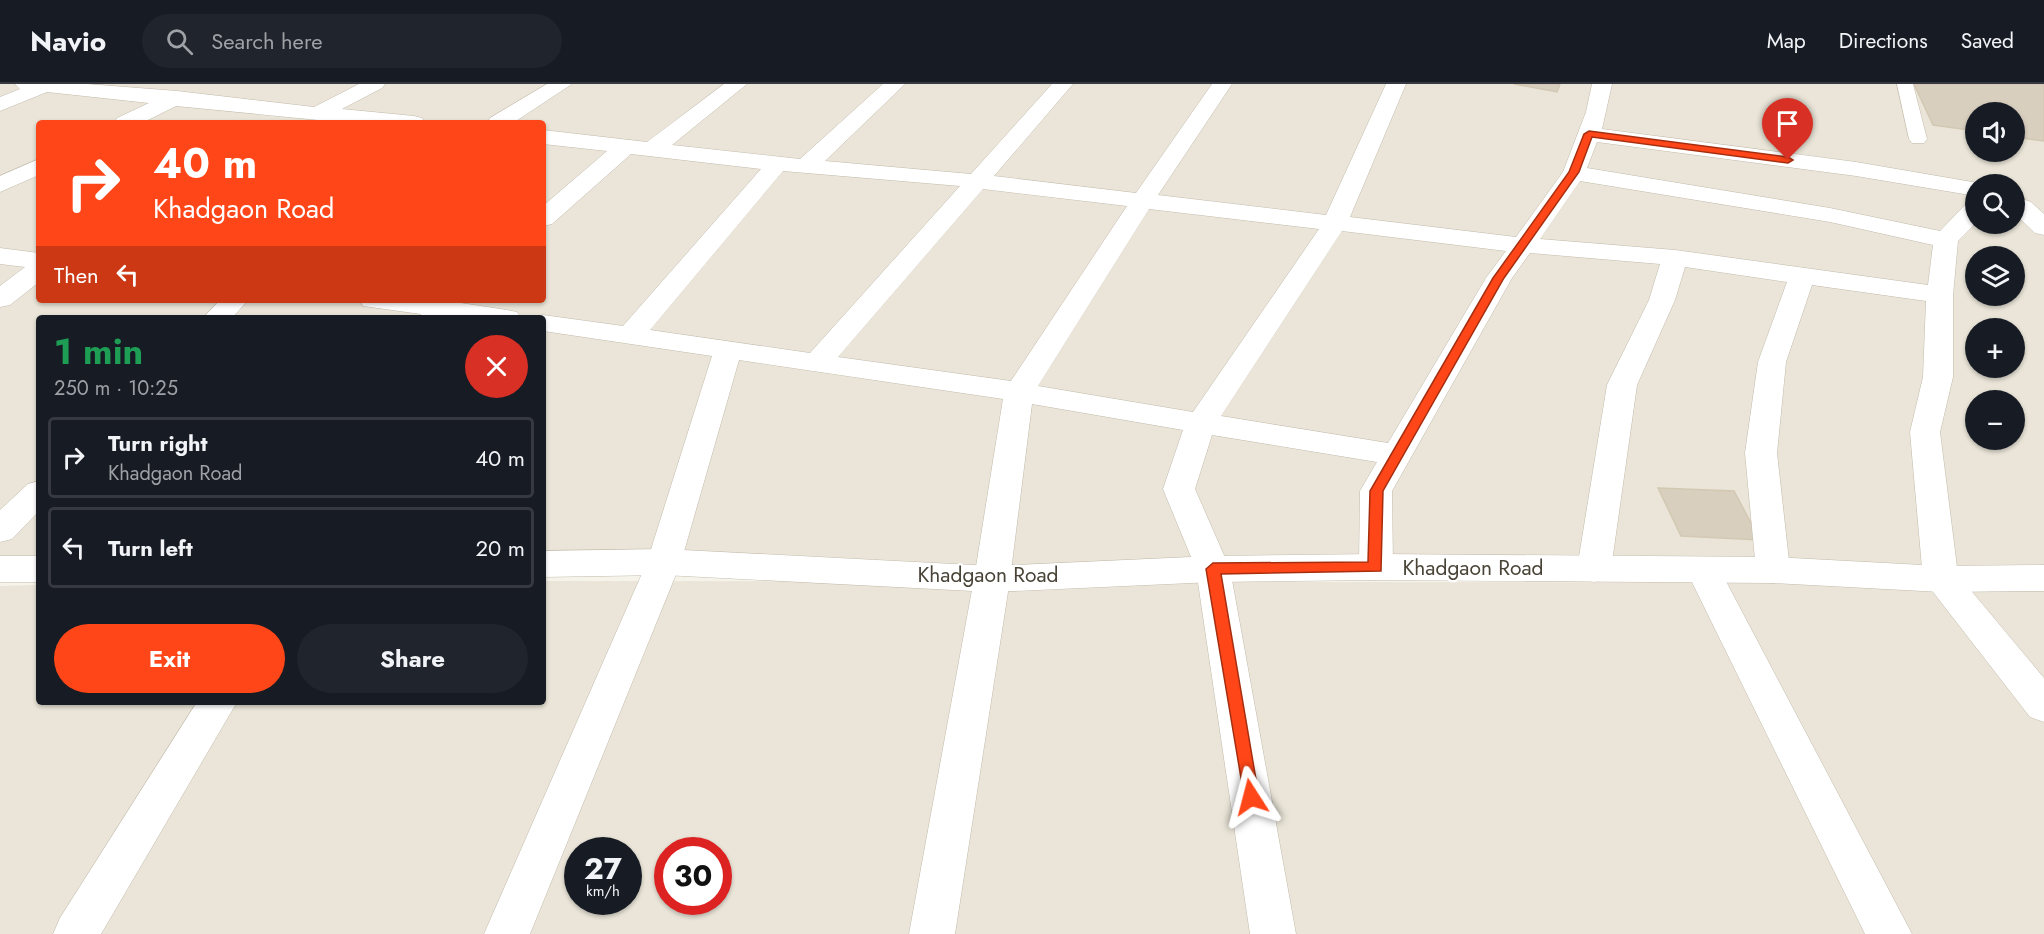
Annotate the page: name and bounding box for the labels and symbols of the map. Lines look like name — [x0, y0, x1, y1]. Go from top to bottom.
pin — [1762, 98, 1813, 160]
street label: Khadgaon Road — [1402, 553, 1544, 583]
street label: Khadgaon Road — [917, 560, 1059, 590]
position arrow — [1219, 765, 1283, 829]
speed limit sign: 30 — [654, 837, 732, 915]

